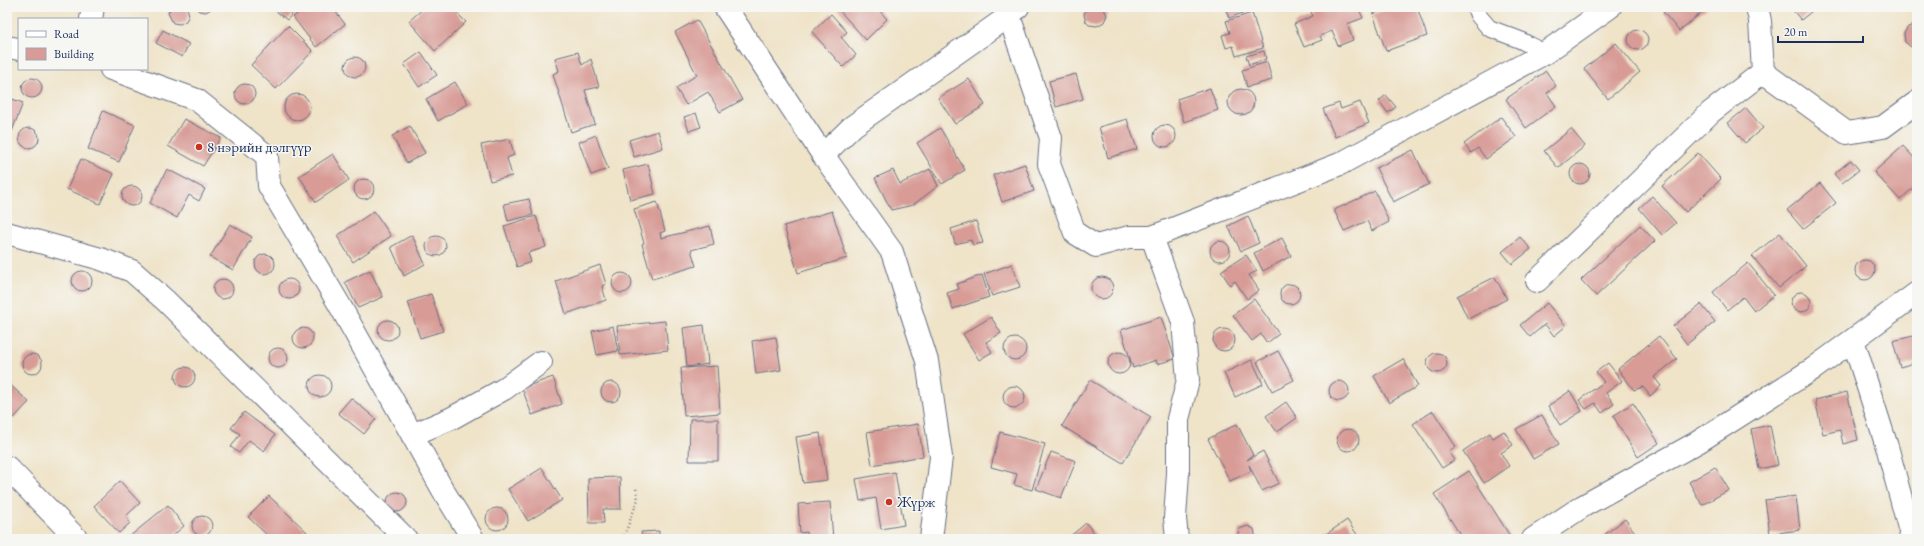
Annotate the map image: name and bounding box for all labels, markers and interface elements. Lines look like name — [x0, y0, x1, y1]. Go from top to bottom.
legend — [18, 18, 148, 70]
scale bar — [1778, 18, 1863, 44]
text: 20 m — [1784, 24, 1808, 40]
text: Road — [54, 26, 80, 42]
text: Building — [54, 46, 95, 62]
place label: 8 нэрийн дэлгүүр — [207, 137, 312, 156]
marker: 8 нэрийн дэлгүүр — [194, 142, 204, 152]
place label: Жүрж — [896, 492, 936, 511]
marker: Жүрж — [884, 497, 894, 507]

